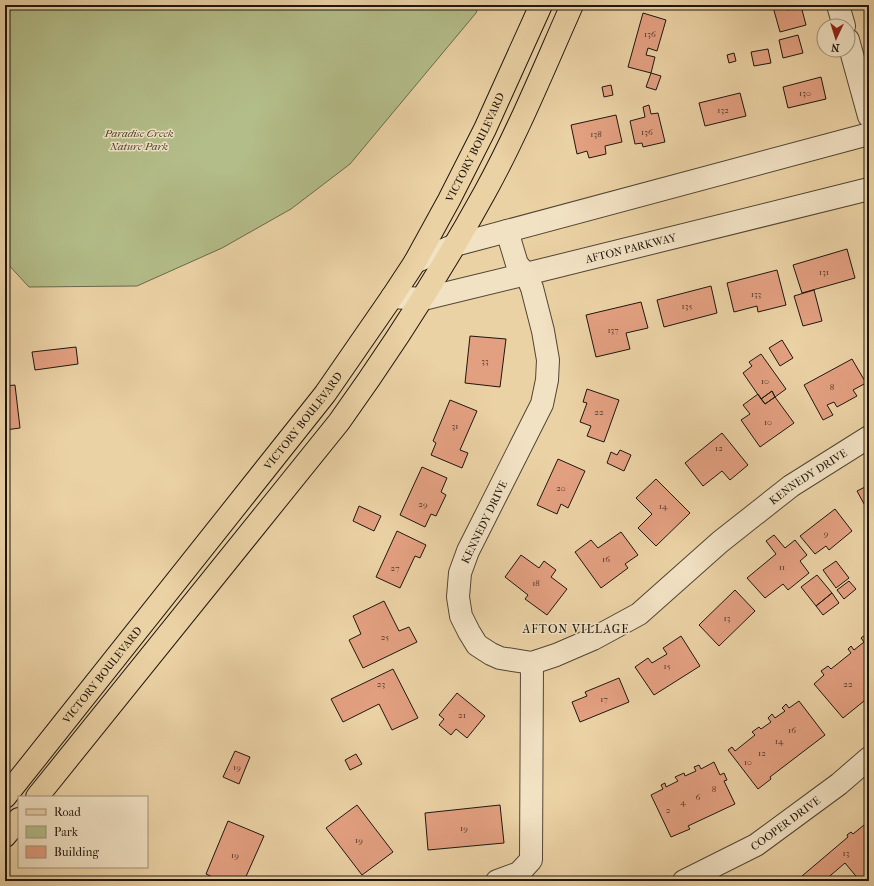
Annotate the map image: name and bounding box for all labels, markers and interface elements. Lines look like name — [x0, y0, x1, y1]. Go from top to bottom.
north arrow — [816, 18, 856, 58]
house number: 136 — [644, 29, 656, 39]
text: N — [830, 41, 840, 54]
house number: 130 — [799, 88, 811, 98]
street label: VICTORY BOULEVARD — [443, 91, 508, 205]
house number: 132 — [717, 105, 729, 115]
park label: Paradise Creek Nature Park — [103, 127, 174, 153]
house number: 136 — [641, 127, 653, 137]
house number: 138 — [590, 129, 602, 139]
street label: AFTON PARKWAY — [583, 231, 678, 266]
house number: 131 — [819, 267, 829, 277]
house number: 133 — [751, 289, 762, 299]
house number: 135 — [682, 301, 693, 311]
house number: 137 — [607, 325, 619, 335]
house number: 33 — [481, 356, 489, 366]
street label: VICTORY BOULEVARD — [261, 370, 345, 473]
house number: 10 — [761, 376, 769, 386]
house number: 8 — [830, 382, 835, 392]
house number: 22 — [594, 407, 604, 417]
house number: 10 — [764, 417, 772, 427]
house number: 31 — [452, 421, 458, 431]
house number: 12 — [715, 443, 723, 453]
street label: KENNEDY DRIVE — [767, 446, 850, 508]
street label: KENNEDY DRIVE — [459, 478, 510, 566]
house number: 20 — [556, 483, 566, 493]
house number: 29 — [418, 499, 428, 509]
house number: 14 — [659, 501, 668, 511]
house number: 9 — [824, 528, 829, 538]
house number: 16 — [602, 554, 610, 564]
house number: 11 — [779, 562, 785, 572]
house number: 27 — [391, 563, 400, 573]
house number: 18 — [532, 578, 540, 588]
house number: 13 — [724, 613, 731, 623]
district label: AFTON VILLAGE — [522, 622, 629, 636]
street label: VICTORY BOULEVARD — [59, 624, 145, 727]
house number: 25 — [381, 632, 389, 642]
house number: 15 — [663, 661, 671, 671]
house number: 23 — [377, 679, 385, 689]
house number: 22 — [843, 679, 853, 689]
house number: 17 — [600, 694, 608, 704]
house number: 21 — [458, 710, 466, 720]
house number: 16 — [788, 725, 796, 735]
house number: 14 — [775, 736, 784, 746]
house number: 12 — [758, 748, 766, 758]
house number: 10 — [744, 757, 752, 767]
house number: 19 — [233, 762, 241, 772]
house number: 8 — [712, 784, 717, 794]
house number: 6 — [696, 792, 701, 802]
street label: COOPER DRIVE — [749, 794, 823, 853]
legend — [18, 796, 148, 868]
house number: 4 — [680, 797, 686, 807]
text: Road — [54, 805, 81, 819]
house number: 2 — [666, 805, 671, 815]
house number: 19 — [460, 823, 468, 833]
text: Park — [54, 825, 79, 839]
house number: 19 — [355, 835, 363, 845]
text: Building — [54, 845, 99, 859]
house number: 13 — [843, 848, 850, 858]
house number: 19 — [231, 850, 239, 860]

